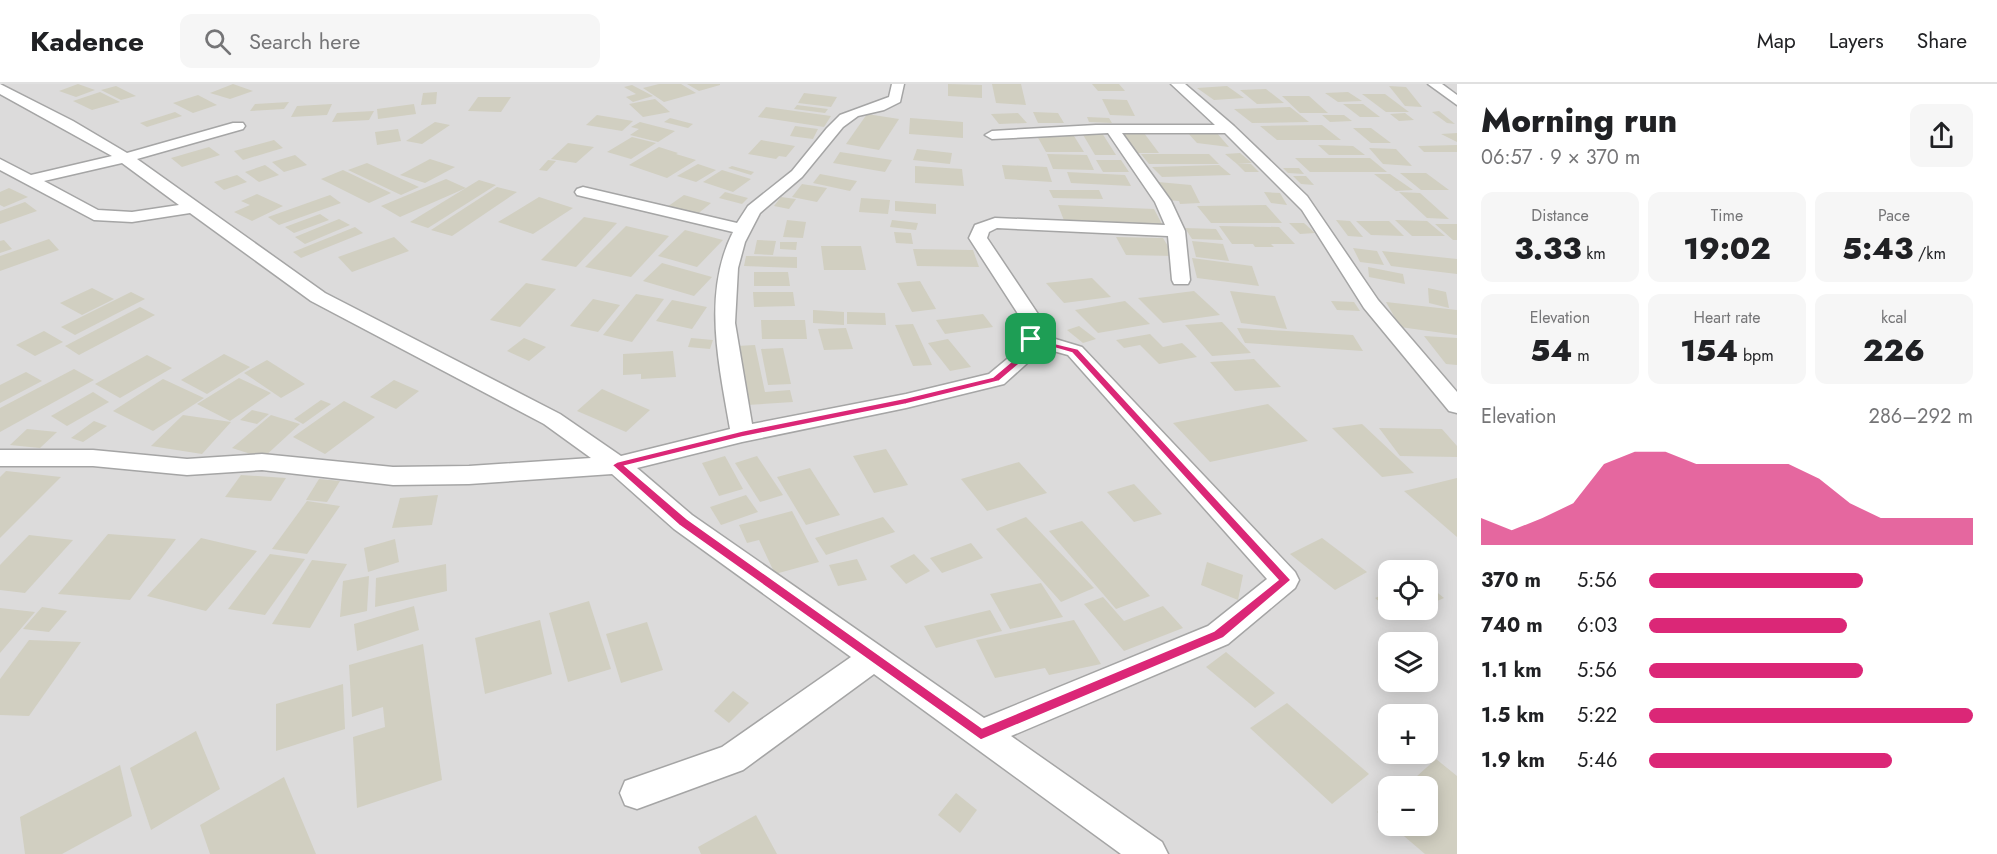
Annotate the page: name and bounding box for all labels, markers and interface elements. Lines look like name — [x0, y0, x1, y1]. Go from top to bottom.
search box — [180, 14, 600, 68]
text: Kadence — [30, 21, 144, 62]
icon: search — [201, 25, 234, 58]
text: Search here — [249, 25, 360, 57]
text: Map — [1757, 26, 1796, 56]
text: Layers — [1829, 26, 1884, 56]
text: Share — [1917, 26, 1967, 56]
text: Morning run — [1481, 97, 1677, 144]
button: share — [1910, 104, 1973, 167]
text: 06:57 · 9 × 370 m — [1481, 143, 1640, 172]
text: Distance — [1531, 204, 1589, 227]
text: Time — [1711, 204, 1743, 227]
text: Pace — [1878, 204, 1910, 227]
text: 3.33 — [1514, 227, 1581, 270]
text: 19:02 — [1683, 227, 1771, 270]
text: 5:43 — [1842, 227, 1913, 270]
text: km — [1581, 242, 1606, 265]
text: /km — [1913, 242, 1946, 265]
text: Elevation — [1530, 306, 1590, 329]
text: Heart rate — [1694, 306, 1760, 329]
text: kcal — [1881, 306, 1907, 329]
pin — [1005, 313, 1056, 364]
icon: arrive — [1014, 322, 1047, 355]
text: 54 — [1530, 329, 1572, 372]
text: 154 — [1680, 329, 1738, 372]
text: 226 — [1863, 329, 1925, 372]
text: m — [1572, 344, 1590, 367]
text: bpm — [1738, 344, 1774, 367]
text: Elevation — [1481, 402, 1556, 431]
text: 286–292 m — [1869, 402, 1973, 431]
map controls — [1378, 560, 1438, 836]
button: locate — [1378, 560, 1438, 620]
text: 370 m — [1481, 566, 1541, 595]
text: 5:56 — [1577, 566, 1617, 595]
text: 740 m — [1481, 611, 1543, 640]
text: 6:03 — [1577, 611, 1617, 640]
button: layers — [1378, 632, 1438, 692]
text: 1.1 km — [1481, 656, 1542, 685]
text: 5:56 — [1577, 656, 1617, 685]
text: 1.5 km — [1481, 701, 1544, 730]
text: 5:22 — [1577, 701, 1617, 730]
button: + — [1378, 704, 1438, 764]
text: 1.9 km — [1481, 746, 1545, 775]
text: 5:46 — [1577, 746, 1617, 775]
button: − — [1378, 776, 1438, 836]

